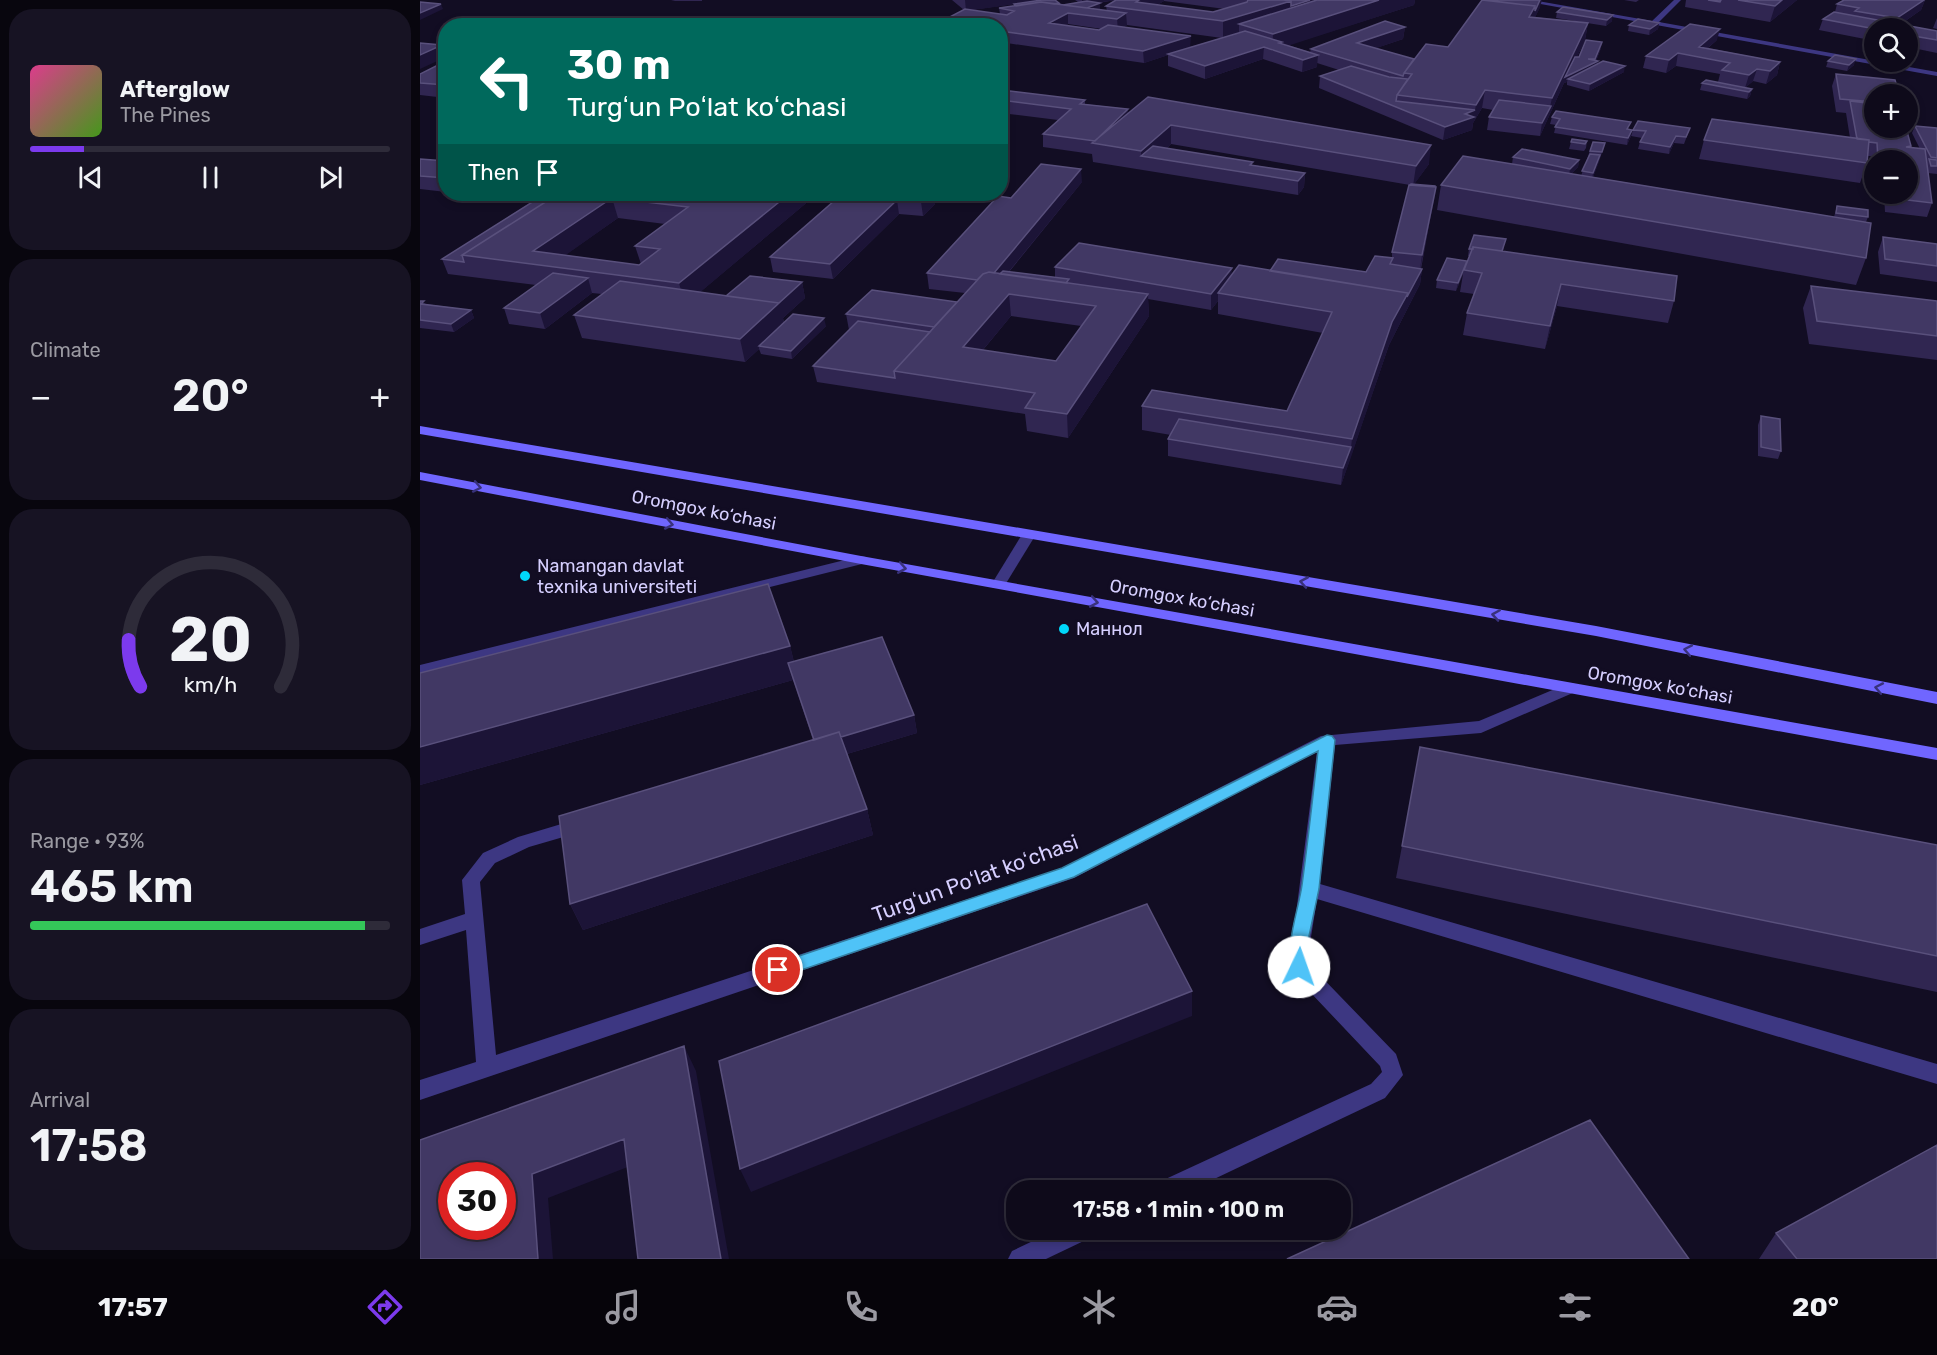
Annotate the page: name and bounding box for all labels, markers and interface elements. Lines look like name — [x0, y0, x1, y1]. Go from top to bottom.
map controls — [1864, 18, 1918, 204]
button: search — [1864, 18, 1918, 72]
text: 30 m — [567, 40, 671, 90]
icon: left — [468, 42, 546, 120]
text: Afterglow — [120, 76, 230, 103]
button: + — [1864, 84, 1918, 138]
text: Turgʻun Poʻlat koʻchasi — [567, 91, 847, 123]
text: The Pines — [120, 103, 211, 127]
button: − — [1864, 150, 1918, 204]
icon: arrive — [531, 156, 564, 189]
text: Then — [468, 159, 519, 186]
icon: previous — [74, 161, 107, 194]
icon: pause — [194, 161, 227, 194]
icon: next — [314, 161, 347, 194]
text: Climate — [30, 338, 101, 362]
text: 20° — [172, 369, 249, 422]
text: − — [30, 377, 51, 416]
text: + — [369, 377, 390, 416]
one-way arrow — [472, 480, 482, 493]
street label: Oromgox ko‘chasi — [630, 485, 778, 535]
one-way arrow — [664, 517, 674, 530]
place label: Namangan davlat texnika universiteti — [537, 555, 697, 598]
one-way arrow — [897, 561, 907, 573]
marker: Namangan davlat texnika universiteti — [518, 569, 532, 583]
street label: Oromgox ko‘chasi — [1108, 574, 1256, 622]
one-way arrow — [1299, 577, 1309, 589]
one-way arrow — [1089, 595, 1099, 608]
text: 20 — [169, 603, 251, 677]
one-way arrow — [1492, 609, 1501, 621]
place label: Маннол — [1076, 618, 1143, 640]
marker: Маннол — [1057, 622, 1071, 636]
one-way arrow — [1683, 644, 1693, 657]
street label: Oromgox ko‘chasi — [1586, 661, 1734, 709]
text: km/h — [183, 672, 237, 697]
one-way arrow — [1875, 682, 1885, 695]
text: Range · 93% — [30, 829, 145, 853]
street label: Turgʻun Poʻlat koʻchasi — [869, 829, 1081, 927]
text: 465 km — [30, 860, 194, 913]
position arrow — [1267, 935, 1331, 999]
pin — [752, 944, 803, 995]
icon: arrive — [761, 953, 794, 986]
text: Arrival — [30, 1088, 90, 1112]
text: 17:58 — [30, 1119, 148, 1172]
speed limit sign: 30 — [438, 1162, 516, 1240]
text: 17:58 · 1 min · 100 m — [1073, 1196, 1284, 1223]
icon: directions — [364, 1286, 406, 1328]
icon: music — [602, 1286, 644, 1328]
icon: phone — [840, 1286, 882, 1328]
icon: climate — [1078, 1286, 1120, 1328]
icon: car — [1316, 1286, 1358, 1328]
icon: filters — [1554, 1286, 1596, 1328]
text: 17:57 — [98, 1291, 168, 1323]
text: 20° — [1792, 1291, 1839, 1323]

